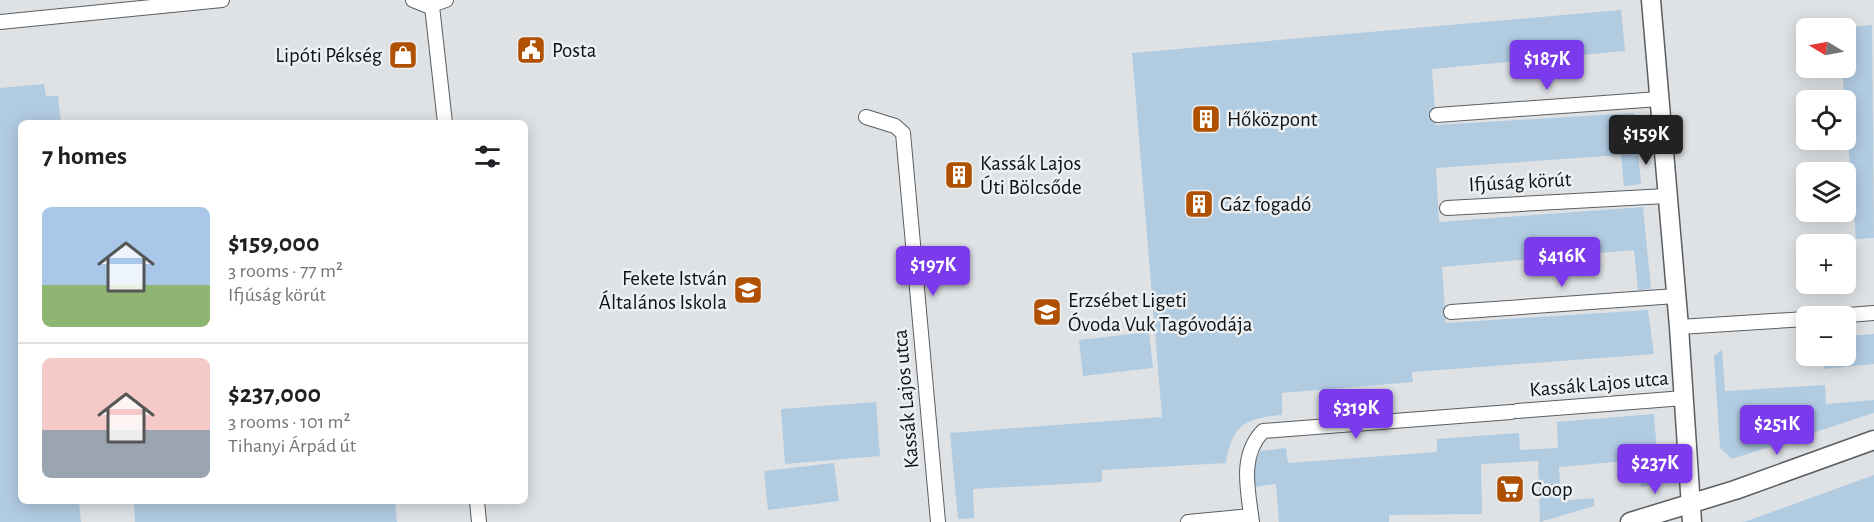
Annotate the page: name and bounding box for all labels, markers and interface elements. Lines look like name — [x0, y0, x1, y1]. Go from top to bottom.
north arrow — [1796, 18, 1856, 78]
map controls — [1796, 18, 1856, 366]
public building icon: Posta — [515, 34, 547, 66]
shop icon: Lipóti Pékség — [387, 39, 419, 71]
place label: Posta — [552, 40, 597, 61]
pin: $187K — [1505, 40, 1589, 91]
place label: Lipóti Pékség — [275, 45, 383, 66]
text: $187K — [1524, 49, 1570, 69]
button: locate — [1796, 90, 1856, 150]
building icon: Hőközpont — [1190, 103, 1222, 135]
place label: Hőközpont — [1227, 109, 1318, 130]
pin: $159K — [1604, 115, 1688, 166]
text: $159K — [1623, 124, 1669, 144]
icon: filters — [471, 140, 504, 173]
text: 7 homes — [42, 143, 127, 169]
place label: Kassák Lajos Úti Bölcsőde — [980, 153, 1082, 198]
building icon: Kassák Lajos Úti Bölcsőde — [943, 159, 975, 191]
button: layers — [1796, 162, 1856, 222]
street label: Ifjúság körút — [1468, 169, 1572, 196]
building icon: Gáz fogadó — [1183, 188, 1215, 220]
place label: Gáz fogadó — [1220, 194, 1311, 215]
text: $159,000 — [228, 230, 319, 256]
icon: home — [90, 231, 162, 303]
button: + — [1796, 234, 1856, 294]
pin: $416K — [1520, 237, 1604, 288]
pin: $197K — [891, 246, 975, 297]
text: $416K — [1538, 246, 1586, 266]
text: $197K — [910, 255, 956, 275]
text: 3 rooms · 77 m² — [228, 261, 343, 281]
place label: Fekete István Általános Iskola — [599, 268, 727, 313]
school or university icon: Fekete István Általános Iskola — [732, 274, 764, 306]
text: Ifjúság körút — [228, 285, 326, 305]
place label: Erzsébet Ligeti Óvoda Vuk Tagóvodája — [1068, 290, 1253, 335]
school or university icon: Erzsébet Ligeti Óvoda Vuk Tagóvodája — [1031, 296, 1063, 328]
button: − — [1796, 306, 1856, 366]
street label: Kassák Lajos utca — [889, 328, 923, 469]
street label: Kassák Lajos utca — [1529, 367, 1670, 401]
text: $237,000 — [228, 381, 321, 407]
icon: home — [90, 382, 162, 454]
pin: $319K — [1314, 389, 1398, 440]
text: $319K — [1333, 398, 1379, 418]
pin: $251K — [1735, 405, 1819, 456]
text: 3 rooms · 101 m² — [228, 412, 351, 432]
text: $251K — [1754, 414, 1800, 434]
text: Tihanyi Árpád út — [228, 436, 356, 456]
pin: $237K — [1613, 444, 1697, 495]
text: $237K — [1631, 453, 1679, 473]
supermarket icon: Coop — [1494, 473, 1526, 505]
place label: Coop — [1531, 479, 1573, 500]

